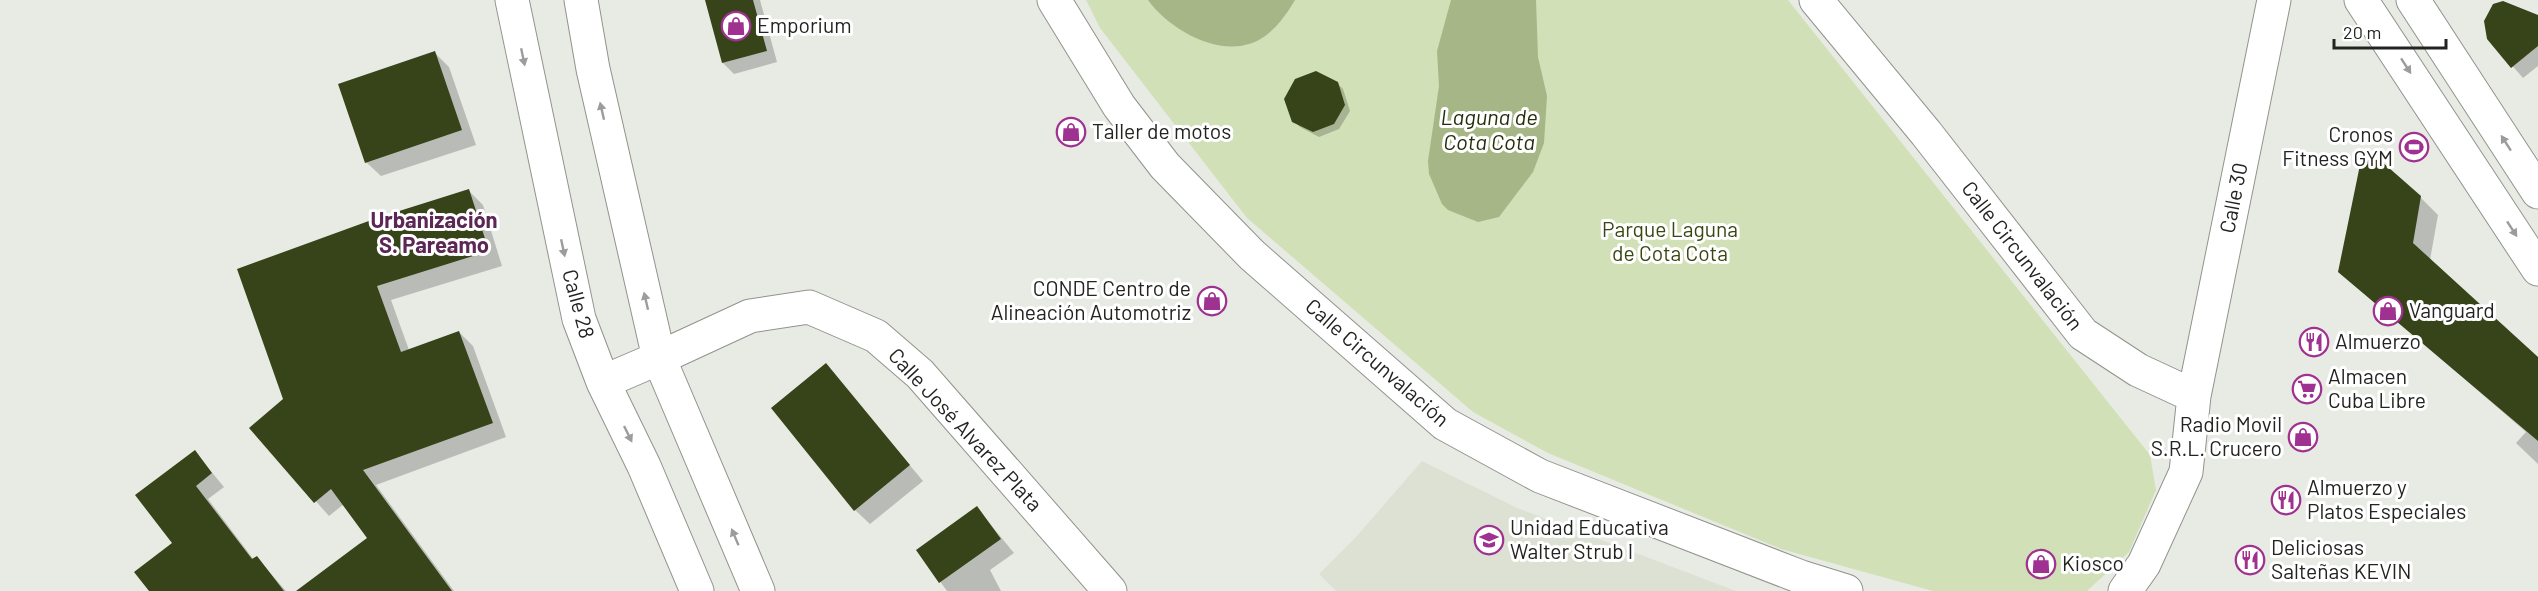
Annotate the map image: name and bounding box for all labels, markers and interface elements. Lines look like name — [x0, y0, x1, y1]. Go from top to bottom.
shop icon: Emporium — [720, 10, 752, 42]
place label: Emporium — [757, 12, 852, 37]
scale bar — [2334, 12, 2446, 50]
text: 20 m — [2343, 21, 2381, 43]
one-way arrow — [519, 48, 528, 67]
one-way arrow — [2400, 58, 2411, 74]
one-way arrow — [597, 102, 607, 120]
water label: Laguna de Cota Cota — [1440, 103, 1538, 154]
shop icon: Taller de motos — [1055, 116, 1087, 148]
place label: Taller de motos — [1092, 118, 1231, 143]
place label: Cronos Fitness GYM — [2282, 121, 2393, 170]
sports icon: Cronos Fitness GYM — [2398, 131, 2430, 163]
one-way arrow — [2501, 135, 2512, 151]
street label: Calle 30 — [2213, 160, 2252, 235]
street label: Calle Circunvalación — [1957, 176, 2089, 335]
district label: Urbanización S. Pareamo — [370, 206, 498, 257]
park label: Parque Laguna de Cota Cota — [1602, 216, 1738, 265]
one-way arrow — [2506, 221, 2517, 237]
one-way arrow — [559, 239, 569, 257]
street label: Calle 28 — [558, 266, 601, 341]
place label: CONDE Centro de Alineación Automotriz — [991, 275, 1191, 324]
shop icon: CONDE Centro de Alineación Automotriz — [1196, 285, 1228, 317]
one-way arrow — [641, 292, 651, 310]
street label: Calle Circunvalación — [1301, 293, 1455, 431]
shop icon: Vanguard — [2372, 295, 2404, 327]
place label: Vanguard — [2409, 297, 2495, 322]
restaurant icon: Almuerzo — [2298, 326, 2330, 358]
place label: Almuerzo — [2335, 328, 2421, 353]
street label: Calle José Alvarez Plata — [884, 342, 1048, 516]
place label: Almacen Cuba Libre — [2328, 363, 2426, 412]
supermarket icon: Almacen Cuba Libre — [2291, 373, 2323, 405]
place label: Radio Movil S.R.L. Crucero — [2151, 411, 2282, 460]
shop icon: Radio Movil S.R.L. Crucero — [2287, 421, 2319, 453]
one-way arrow — [624, 426, 633, 443]
place label: Almuerzo y Platos Especiales — [2307, 474, 2466, 523]
restaurant icon: Almuerzo y Platos Especiales — [2270, 484, 2302, 516]
place label: Unidad Educativa Walter Strub I — [1510, 514, 1669, 563]
school or university icon: Unidad Educativa Walter Strub I — [1473, 524, 1505, 556]
one-way arrow — [730, 528, 739, 546]
place label: Deliciosas Salteñas KEVIN — [2271, 534, 2412, 583]
restaurant icon: Deliciosas Salteñas KEVIN — [2234, 544, 2266, 576]
shop icon: Kiosco — [2025, 548, 2057, 580]
place label: Kiosco — [2062, 550, 2124, 575]

